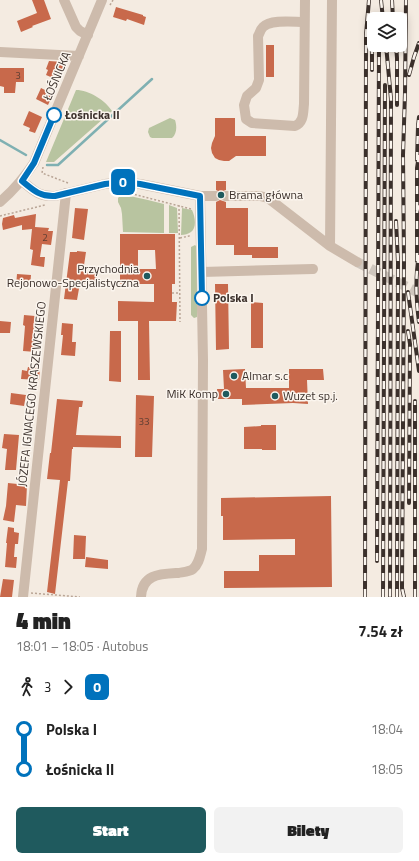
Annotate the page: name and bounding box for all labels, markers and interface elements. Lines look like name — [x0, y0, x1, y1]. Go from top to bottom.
map controls — [367, 12, 407, 52]
button: layers — [367, 12, 407, 52]
street label: ŁOŚNICKA — [37, 48, 75, 104]
house number: 3 — [15, 68, 21, 83]
place label: Łośnicka II — [64, 105, 120, 124]
marker: Łośnicka II — [46, 107, 62, 123]
line badge: 0 — [110, 169, 136, 195]
text: 0 — [119, 171, 127, 192]
place label: Brama główna — [229, 185, 303, 204]
marker: Brama główna — [216, 190, 226, 200]
house number: 2 — [42, 230, 48, 245]
place label: Przychodnia Rejonowo-Specjalistyczna — [7, 259, 139, 292]
marker: Przychodnia Rejonowo-Specjalistyczna — [142, 271, 152, 281]
place label: Polska I — [213, 288, 254, 307]
marker: Polska I — [194, 290, 210, 306]
street label: JÓZEFA IGNACEGO KRASZEWSKIEGO — [12, 300, 51, 487]
place label: Almar s.c — [242, 366, 288, 385]
marker: Almar s.c — [229, 371, 239, 381]
place label: MiK Komp — [166, 384, 218, 403]
place label: Wuzet sp.j. — [283, 386, 338, 405]
marker: MiK Komp — [221, 389, 231, 399]
marker: Wuzet sp.j. — [270, 391, 280, 401]
house number: 33 — [138, 414, 150, 429]
text: 4 min — [16, 604, 71, 638]
text: 7.54 zł — [358, 620, 403, 643]
text: 18:01 – 18:05 · Autobus — [16, 636, 148, 656]
icon: walk — [16, 676, 38, 698]
icon: forward — [57, 676, 79, 698]
text: 0 — [93, 676, 101, 697]
text: 3 — [44, 677, 51, 697]
text: Polska I — [46, 718, 97, 741]
text: 18:04 — [371, 719, 403, 739]
text: Łośnicka II — [46, 758, 114, 781]
text: 18:05 — [371, 759, 403, 779]
button: Start — [16, 807, 206, 853]
button: Bilety — [214, 807, 403, 853]

